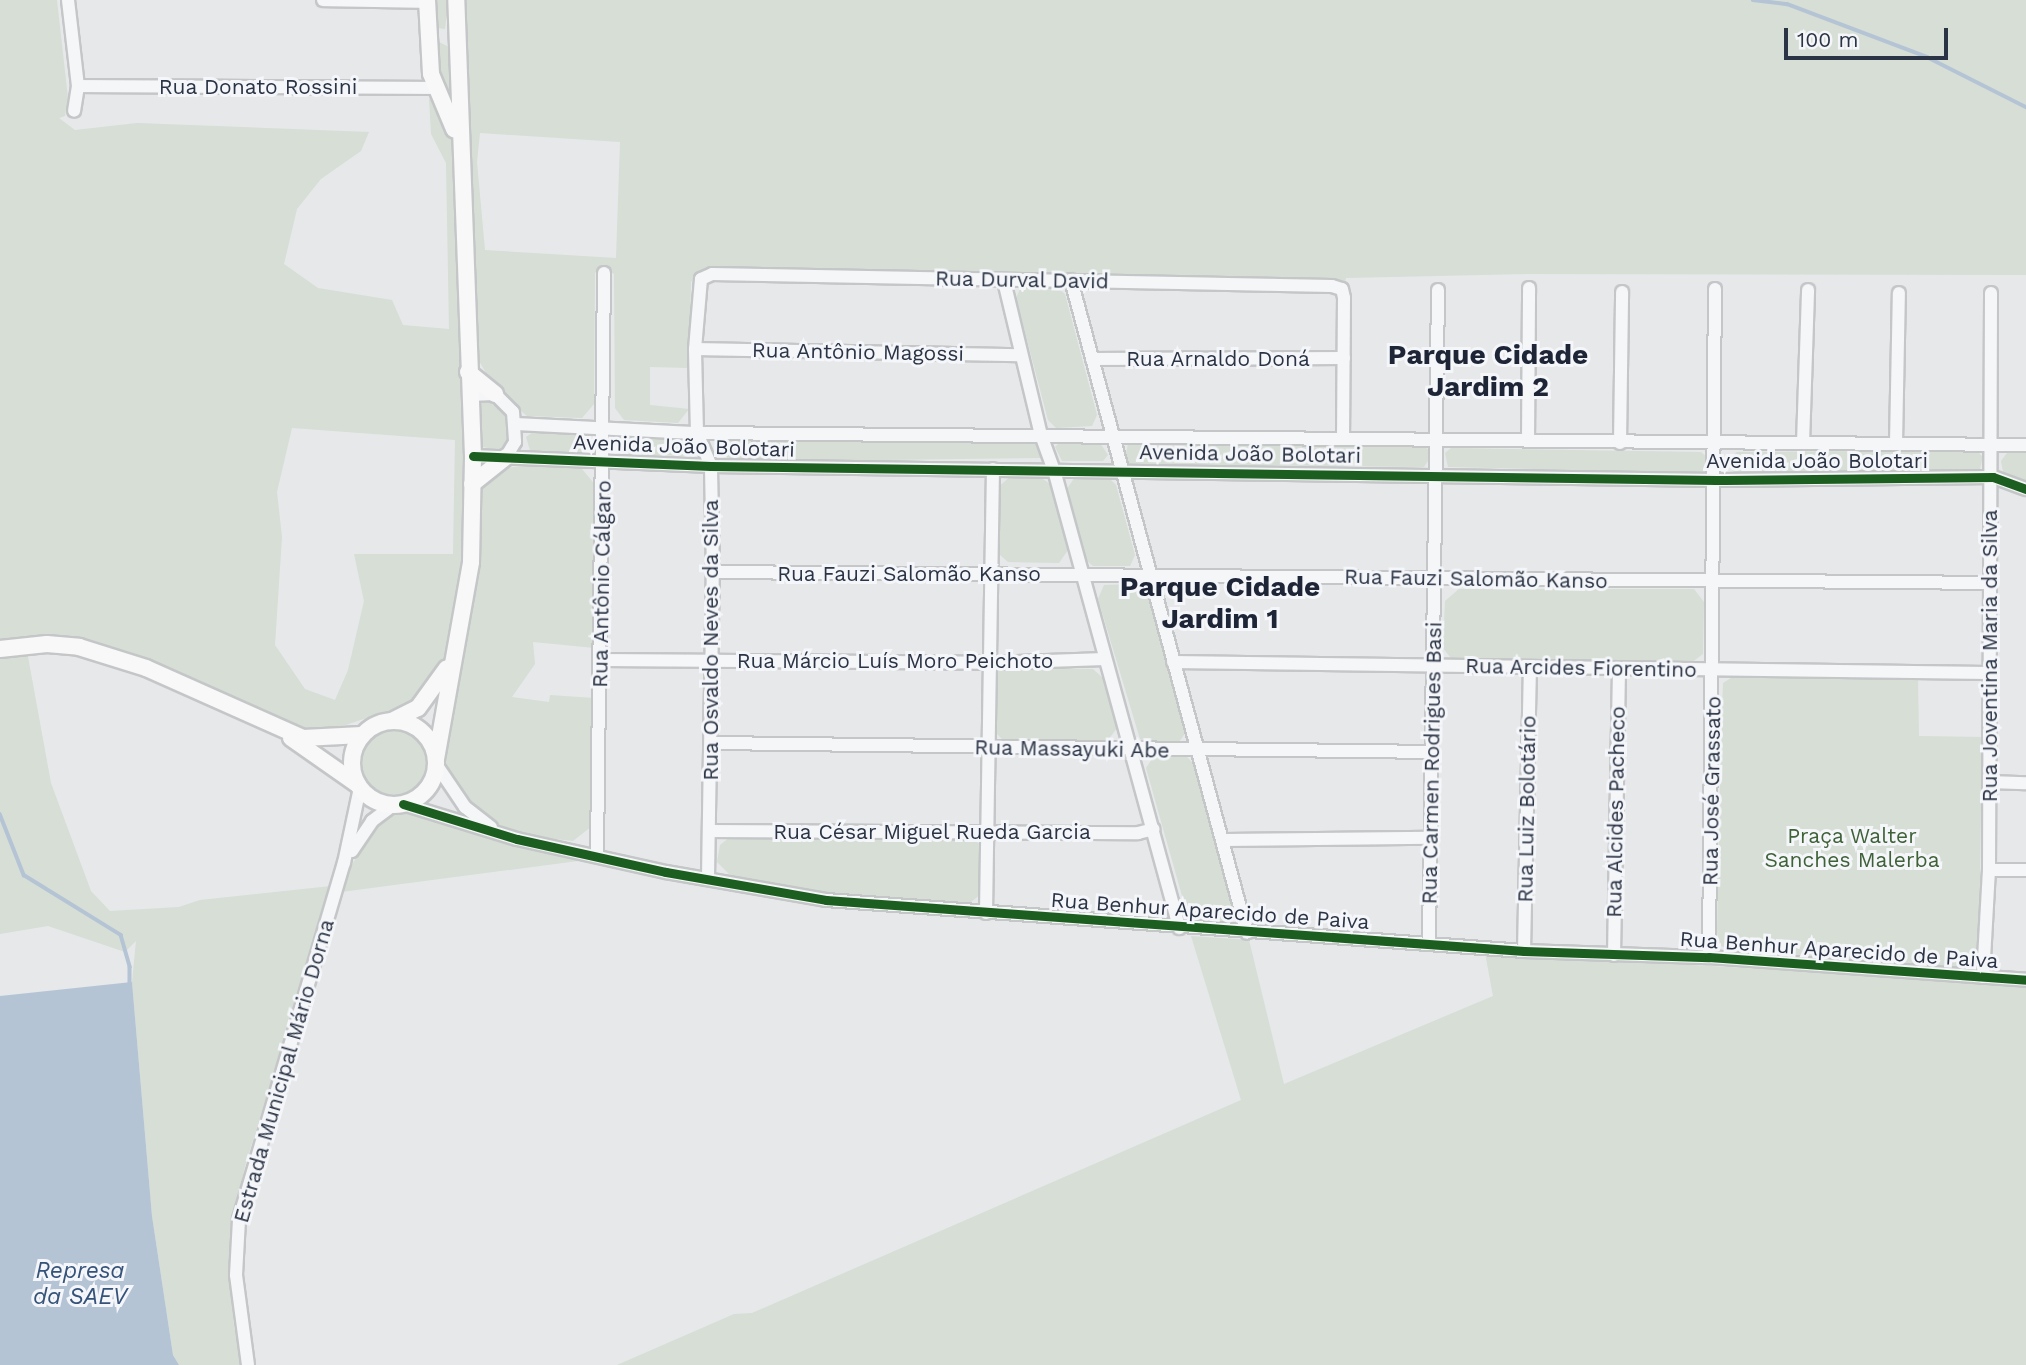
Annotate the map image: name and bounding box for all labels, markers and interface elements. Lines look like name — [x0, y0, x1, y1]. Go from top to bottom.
scale bar — [1788, 14, 1952, 58]
text: 100 m — [1797, 27, 1859, 52]
street label: Rua Donato Rossini — [158, 74, 358, 100]
street label: Rua Durval David — [934, 266, 1110, 294]
street label: Rua Antônio Magossi — [751, 338, 965, 366]
district label: Parque Cidade Jardim 2 — [1388, 338, 1588, 404]
street label: Rua Arnaldo Doná — [1125, 346, 1311, 372]
street label: Avenida João Bolotari — [572, 430, 796, 462]
street label: Avenida João Bolotari — [1138, 439, 1362, 469]
street label: Avenida João Bolotari — [1706, 448, 1928, 474]
street label: Rua Antônio Cálgaro — [588, 479, 616, 689]
street label: Rua Osvaldo Neves da Silva — [698, 499, 724, 781]
street label: Rua Joventina Maria da Silva — [1977, 509, 2003, 803]
street label: Rua Fauzi Salomão Kanso — [777, 561, 1041, 587]
street label: Rua Fauzi Salomão Kanso — [1344, 564, 1608, 594]
district label: Parque Cidade Jardim 1 — [1120, 570, 1320, 636]
street label: Rua Carmen Rodrigues Basi — [1417, 621, 1447, 905]
street label: Rua Márcio Luís Moro Peichoto — [736, 648, 1054, 674]
street label: Rua Arcides Fiorentino — [1464, 653, 1698, 683]
street label: Rua José Grassato — [1698, 695, 1726, 887]
street label: Rua Alcides Pacheco — [1602, 705, 1630, 919]
street label: Rua Luiz Bolotário — [1513, 715, 1541, 903]
street label: Rua Massayuki Abe — [974, 735, 1170, 763]
street label: Rua César Miguel Rueda Garcia — [772, 819, 1092, 845]
park label: Praça Walter Sanches Malerba — [1764, 823, 1940, 873]
street label: Rua Benhur Aparecido de Paiva — [1049, 887, 1371, 935]
street label: Estrada Municipal Mário Dorna — [228, 916, 340, 1226]
street label: Rua Benhur Aparecido de Paiva — [1678, 926, 2000, 974]
water label: Represa da SAEV — [33, 1257, 127, 1311]

